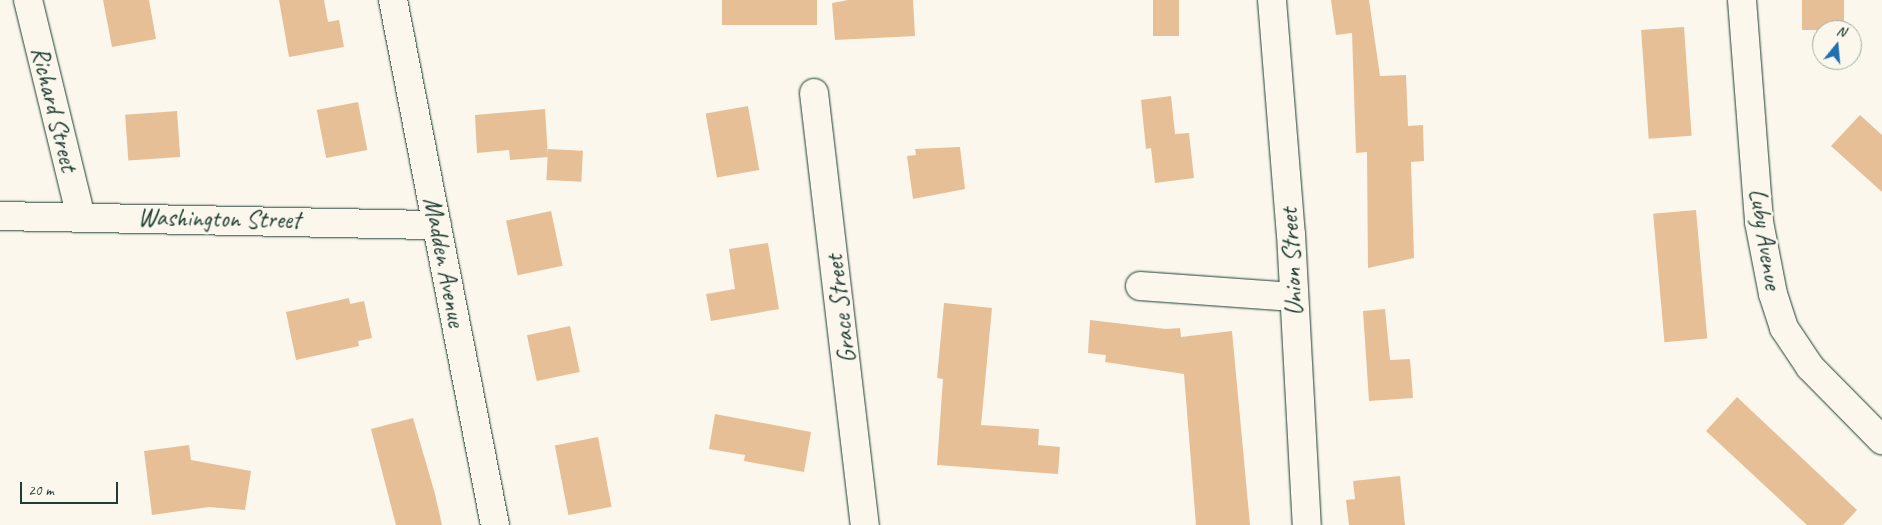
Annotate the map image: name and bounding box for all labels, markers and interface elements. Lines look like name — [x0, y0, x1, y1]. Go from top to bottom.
north arrow — [1812, 20, 1862, 70]
text: N — [1835, 22, 1848, 41]
street label: Richard Street — [24, 43, 84, 175]
street label: Luby Avenue — [1742, 187, 1788, 291]
street label: Madden Avenue — [417, 195, 471, 329]
street label: Washington Street — [138, 203, 300, 235]
street label: Union Street — [1274, 207, 1310, 317]
street label: Grace Street — [819, 253, 863, 365]
scale bar — [22, 472, 120, 504]
text: 20 m — [28, 481, 54, 500]

